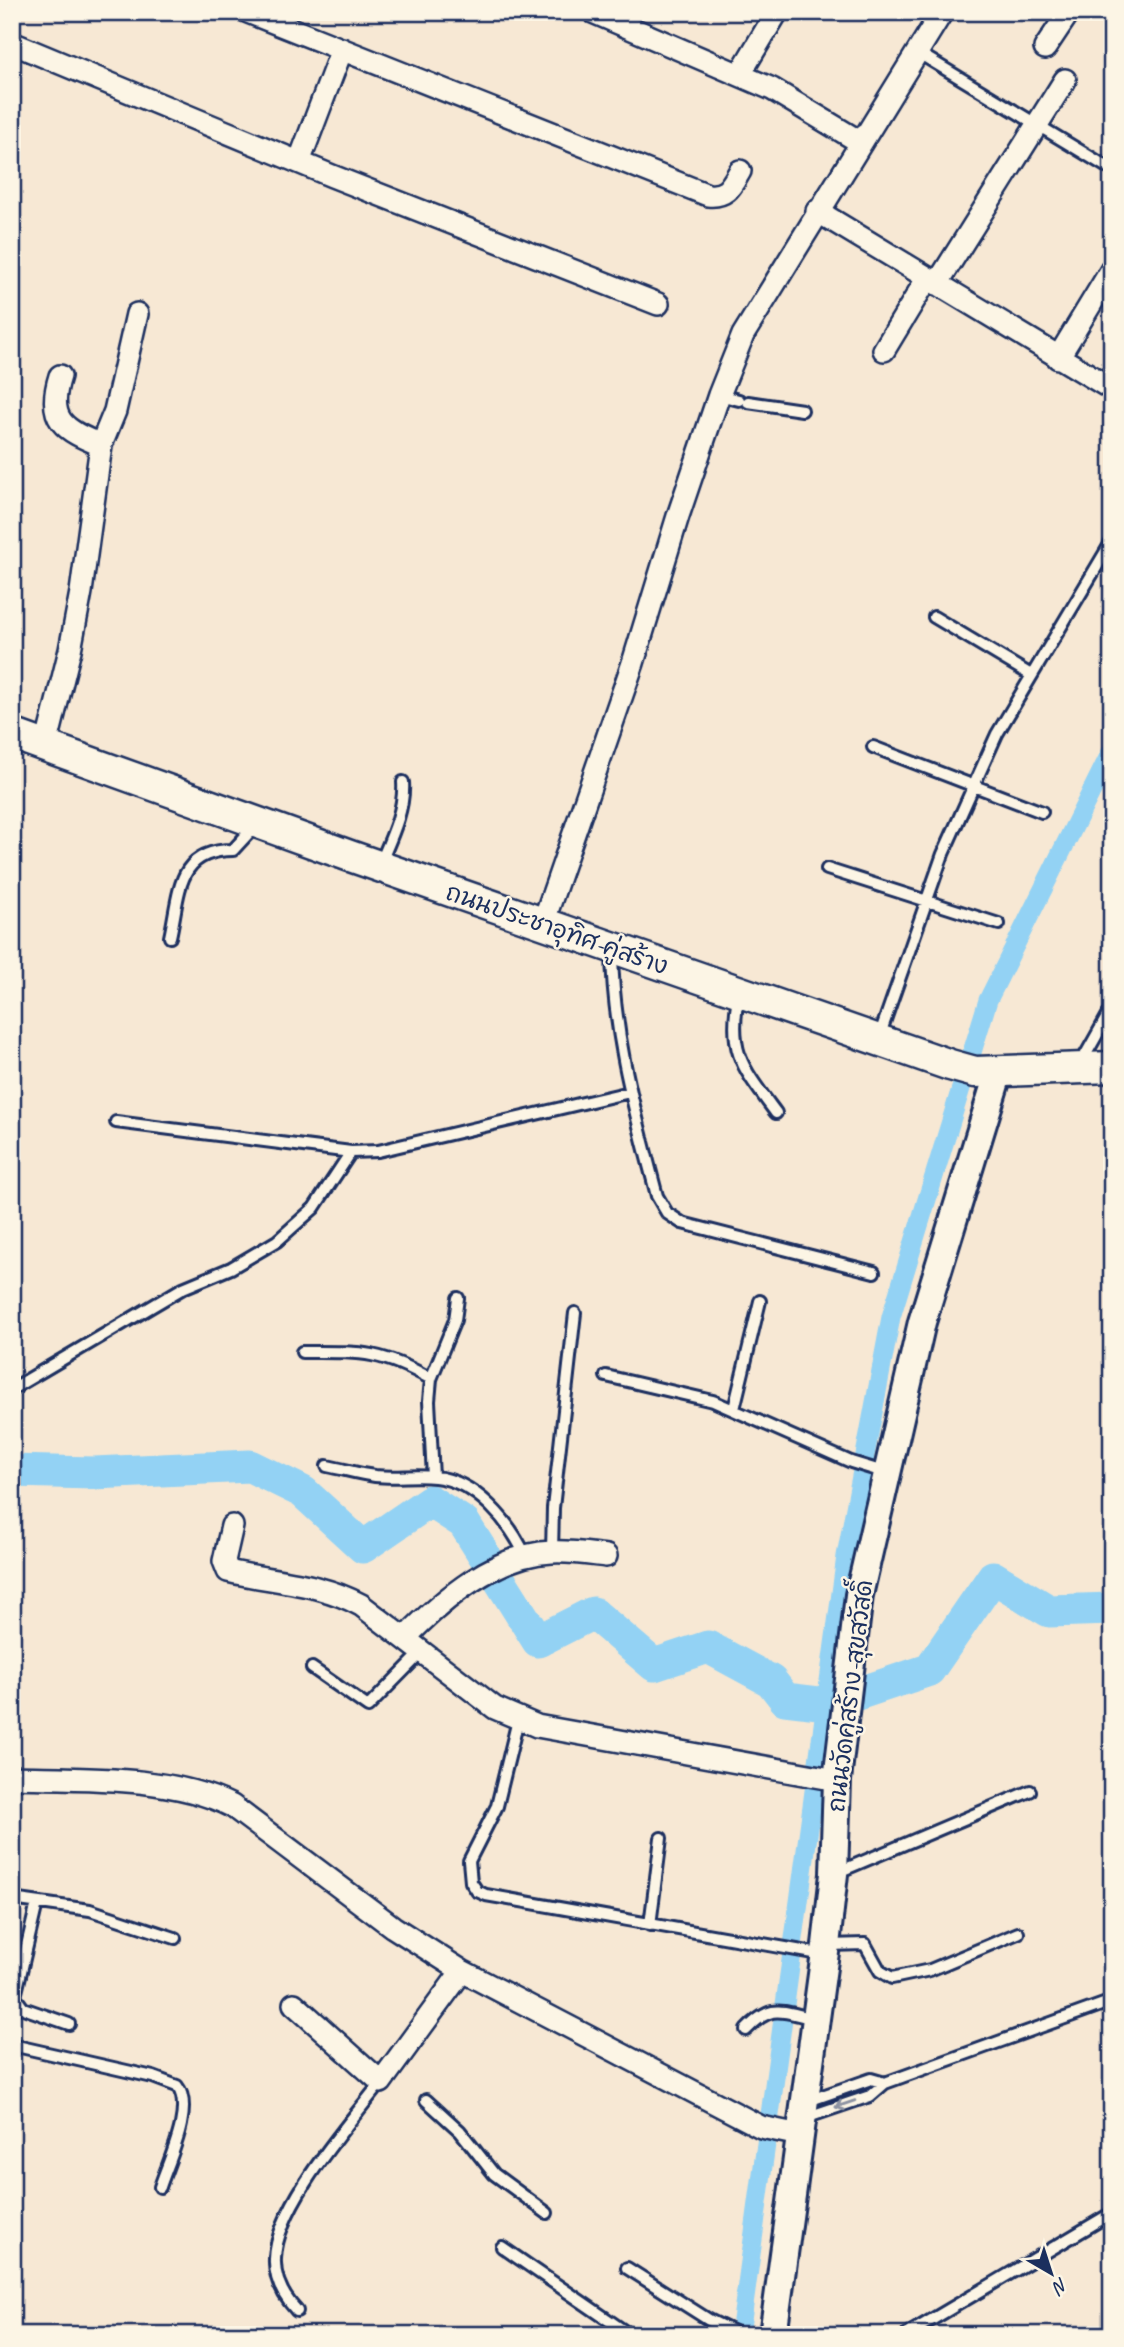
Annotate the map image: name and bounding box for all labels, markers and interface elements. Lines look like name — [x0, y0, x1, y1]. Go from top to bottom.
street label: ถนนประชาอุทิศ-คู่สร้าง — [441, 877, 672, 984]
street label: ถนนวัดคู่สร้าง-สุขสวัสดิ์ — [814, 1577, 882, 1814]
one-way arrow — [834, 2099, 856, 2112]
north arrow — [1016, 2238, 1086, 2308]
text: N — [1046, 2272, 1073, 2300]

